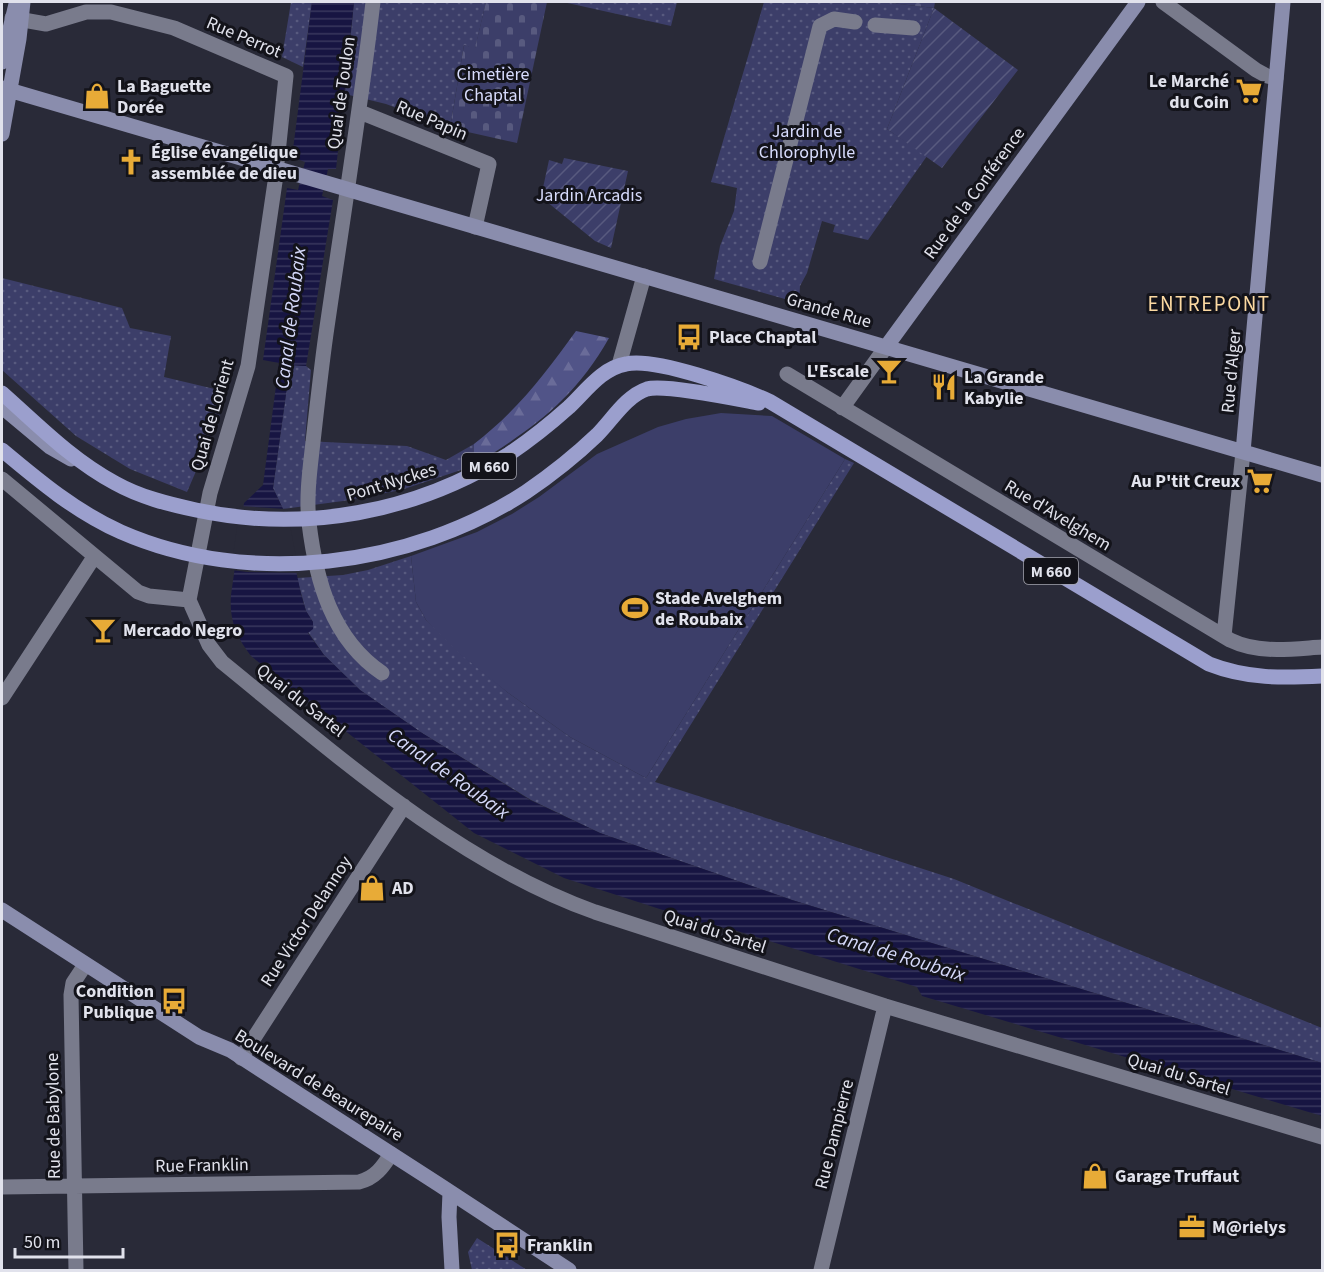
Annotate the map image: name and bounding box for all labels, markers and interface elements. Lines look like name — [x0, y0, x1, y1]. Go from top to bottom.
street label: Rue Perrot — [203, 11, 285, 64]
street label: Quai de Toulon — [321, 35, 362, 151]
park label: Cimetière Chaptal — [457, 62, 529, 108]
place label: Le Marché du Coin — [1149, 69, 1229, 115]
place label: La Baguette Dorée — [117, 74, 211, 120]
supermarket icon: Le Marché du Coin — [1234, 76, 1264, 106]
shop icon: La Baguette Dorée — [82, 81, 112, 111]
street label: Rue Papin — [392, 94, 471, 147]
park label: Jardin de Chlorophylle — [759, 119, 855, 165]
street label: Rue de la Conférence — [918, 122, 1031, 264]
place label: Église évangélique assemblée de dieu — [151, 140, 298, 186]
church icon: Église évangélique assemblée de dieu — [116, 147, 146, 177]
park label: Jardin Arcadis — [536, 183, 642, 208]
water label: Canal de Roubaix — [268, 244, 314, 391]
street label: Grande Rue — [783, 286, 874, 335]
district label: ENTREPONT — [1147, 289, 1271, 319]
bus stop icon: Place Chaptal — [674, 322, 704, 352]
place label: Place Chaptal — [709, 325, 816, 350]
street label: Rue d'Alger — [1215, 327, 1248, 414]
street label: Quai de Lorient — [185, 356, 240, 474]
bar icon: L'Escale — [874, 356, 904, 386]
place label: L'Escale — [807, 359, 869, 384]
place label: La Grande Kabylie — [964, 365, 1044, 411]
restaurant icon: La Grande Kabylie — [929, 372, 959, 402]
road number: M 660 — [462, 453, 516, 479]
street label: Pont Nyckes — [343, 457, 439, 508]
supermarket icon: Au P'tit Creux — [1245, 466, 1275, 496]
place label: Au P'tit Creux — [1130, 469, 1240, 494]
street label: Rue d'Avelghem — [1000, 474, 1116, 557]
road number: M 660 — [1024, 558, 1078, 584]
place label: Stade Avelghem de Roubaix — [655, 586, 782, 632]
sports icon: Stade Avelghem de Roubaix — [620, 593, 650, 623]
bar icon: Mercado Negro — [88, 615, 118, 645]
place label: Mercado Negro — [123, 618, 242, 643]
street label: Quai du Sartel — [251, 658, 350, 743]
water label: Canal de Roubaix — [382, 721, 516, 827]
street label: Rue Victor Delannoy — [255, 851, 358, 991]
shop icon: AD — [357, 873, 387, 903]
place label: AD — [391, 876, 414, 901]
street label: Quai du Sartel — [660, 903, 769, 960]
water label: Canal de Roubaix — [823, 921, 969, 990]
place label: Condition Publique — [76, 979, 154, 1025]
bus stop icon: Condition Publique — [159, 986, 189, 1016]
street label: Boulevard de Beaurepaire — [230, 1023, 408, 1148]
street label: Quai du Sartel — [1124, 1047, 1233, 1102]
street label: Rue de Babylone — [40, 1053, 67, 1179]
street label: Rue Dampierre — [809, 1077, 860, 1192]
street label: Rue Franklin — [155, 1152, 249, 1179]
shop icon: Garage Truffaut — [1080, 1161, 1110, 1191]
place label: Garage Truffaut — [1115, 1164, 1239, 1189]
office icon: M@rielys — [1177, 1212, 1207, 1242]
place label: M@rielys — [1212, 1215, 1286, 1240]
scale bar — [15, 1221, 123, 1259]
text: 50 m — [24, 1230, 60, 1255]
bus stop icon: Franklin — [492, 1230, 522, 1260]
place label: Franklin — [527, 1233, 593, 1258]

